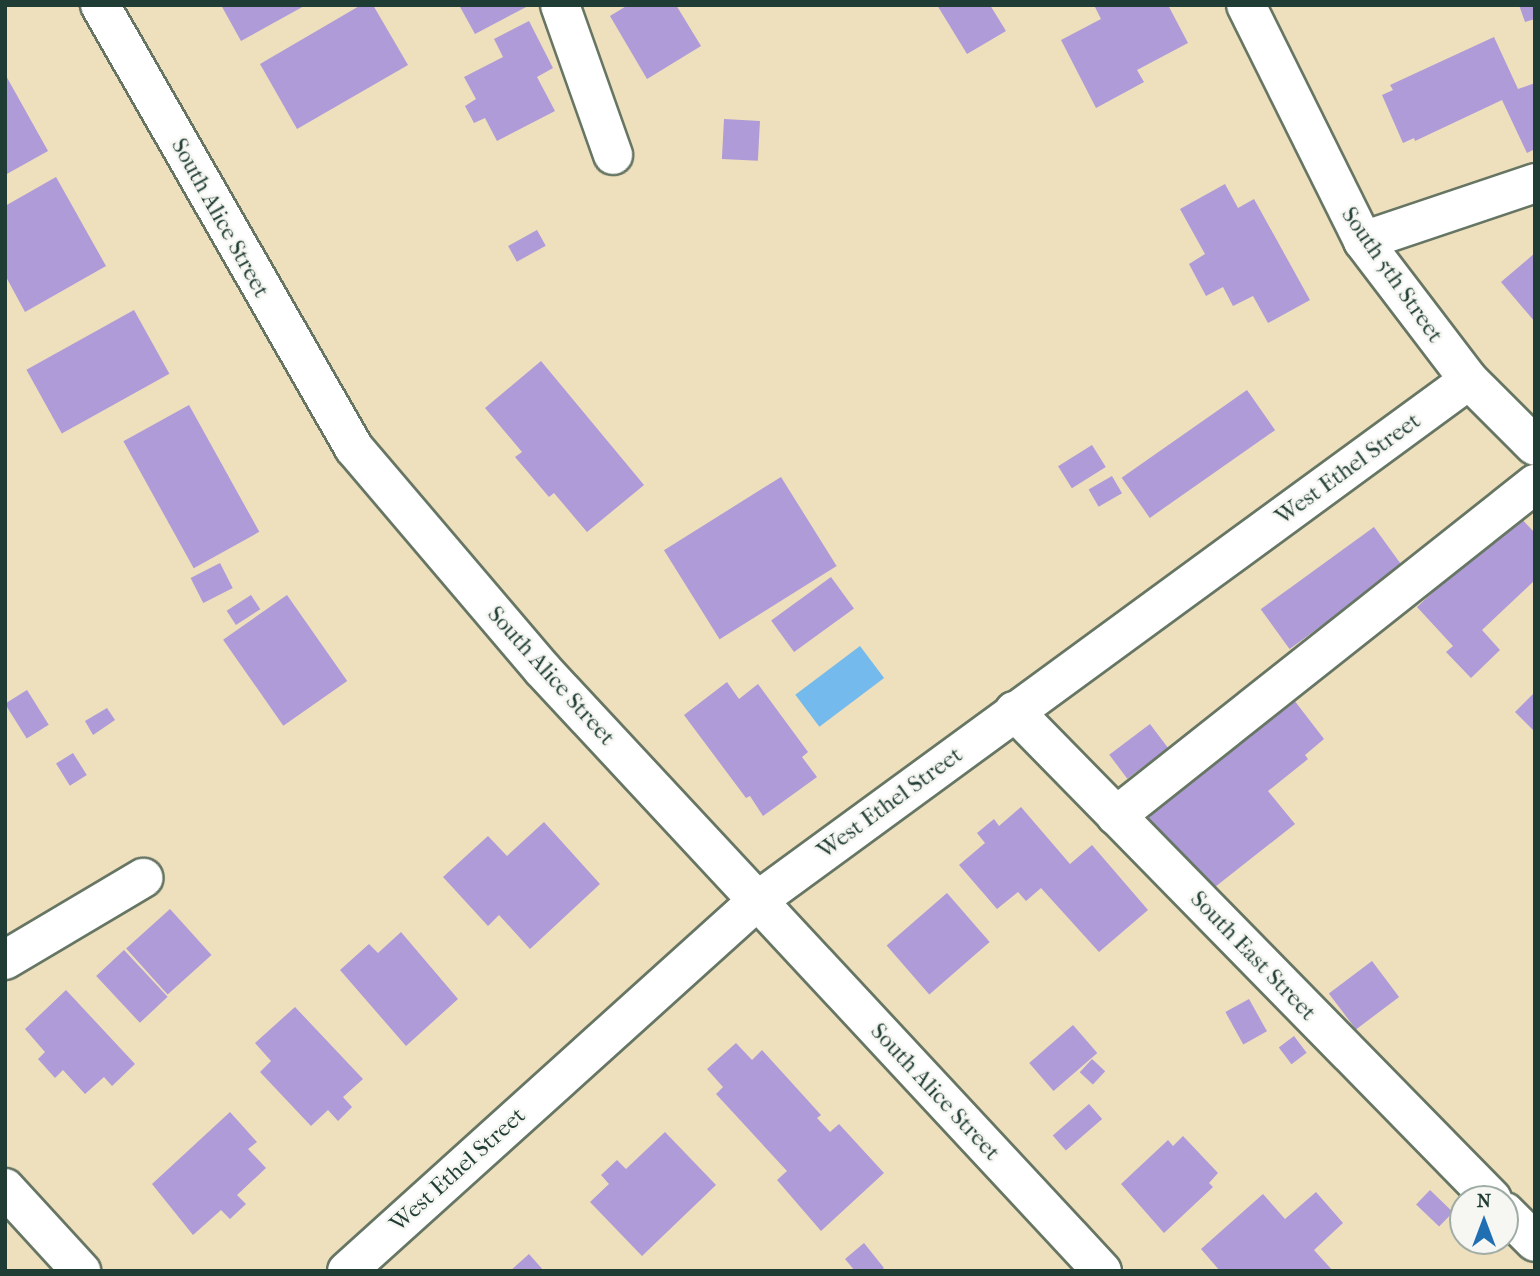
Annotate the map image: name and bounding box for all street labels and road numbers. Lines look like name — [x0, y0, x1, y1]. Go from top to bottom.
street label: South Alice Street — [165, 134, 275, 302]
street label: South 5th Street — [1335, 202, 1449, 348]
street label: West Ethel Street — [1270, 407, 1426, 531]
street label: South Alice Street — [481, 601, 621, 751]
street label: West Ethel Street — [812, 741, 968, 865]
street label: South East Street — [1184, 886, 1322, 1026]
street label: South Alice Street — [864, 1018, 1006, 1166]
street label: West Ethel Street — [385, 1102, 531, 1238]

